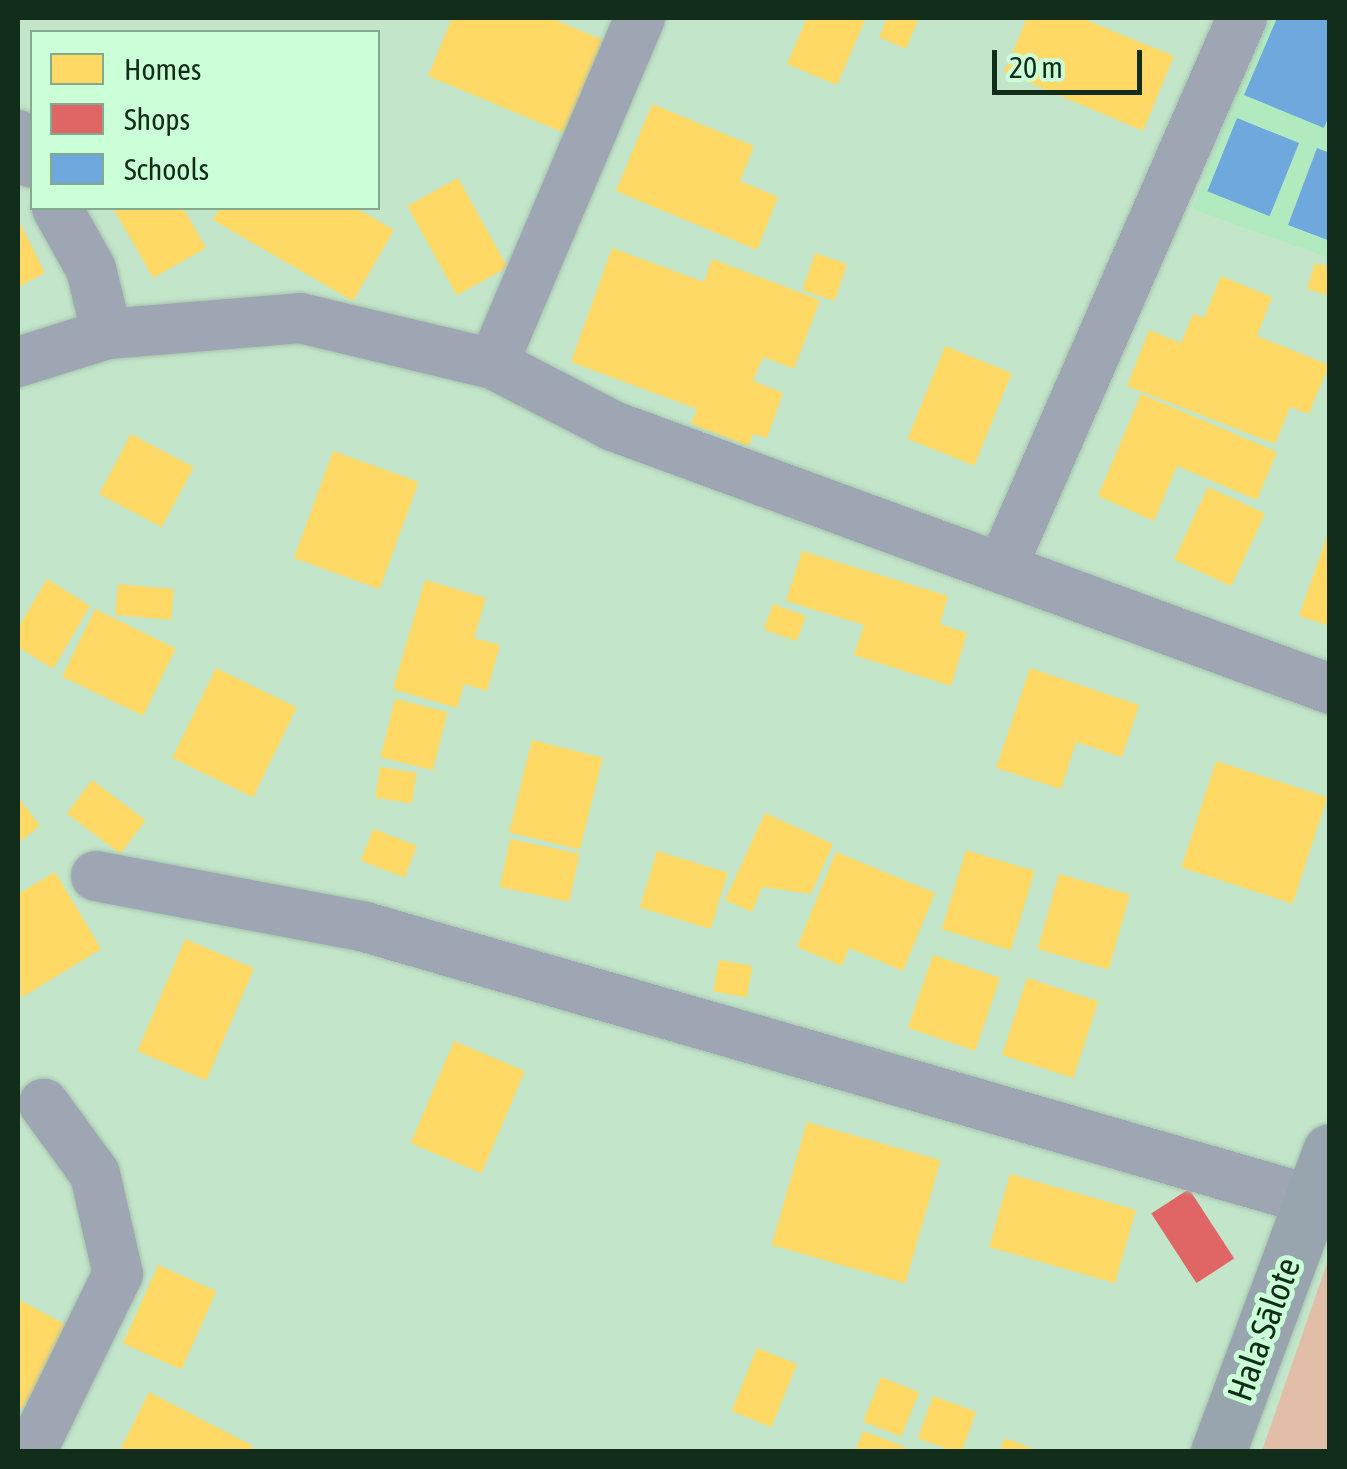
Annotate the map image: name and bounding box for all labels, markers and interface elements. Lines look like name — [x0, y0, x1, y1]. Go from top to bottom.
legend — [30, 30, 380, 210]
scale bar — [997, 30, 1147, 92]
text: 20 m — [1009, 50, 1063, 84]
text: Homes — [124, 52, 201, 86]
text: Shops — [124, 102, 190, 136]
text: Schools — [124, 152, 209, 186]
street label: Hala Sālote — [1218, 1252, 1308, 1406]

